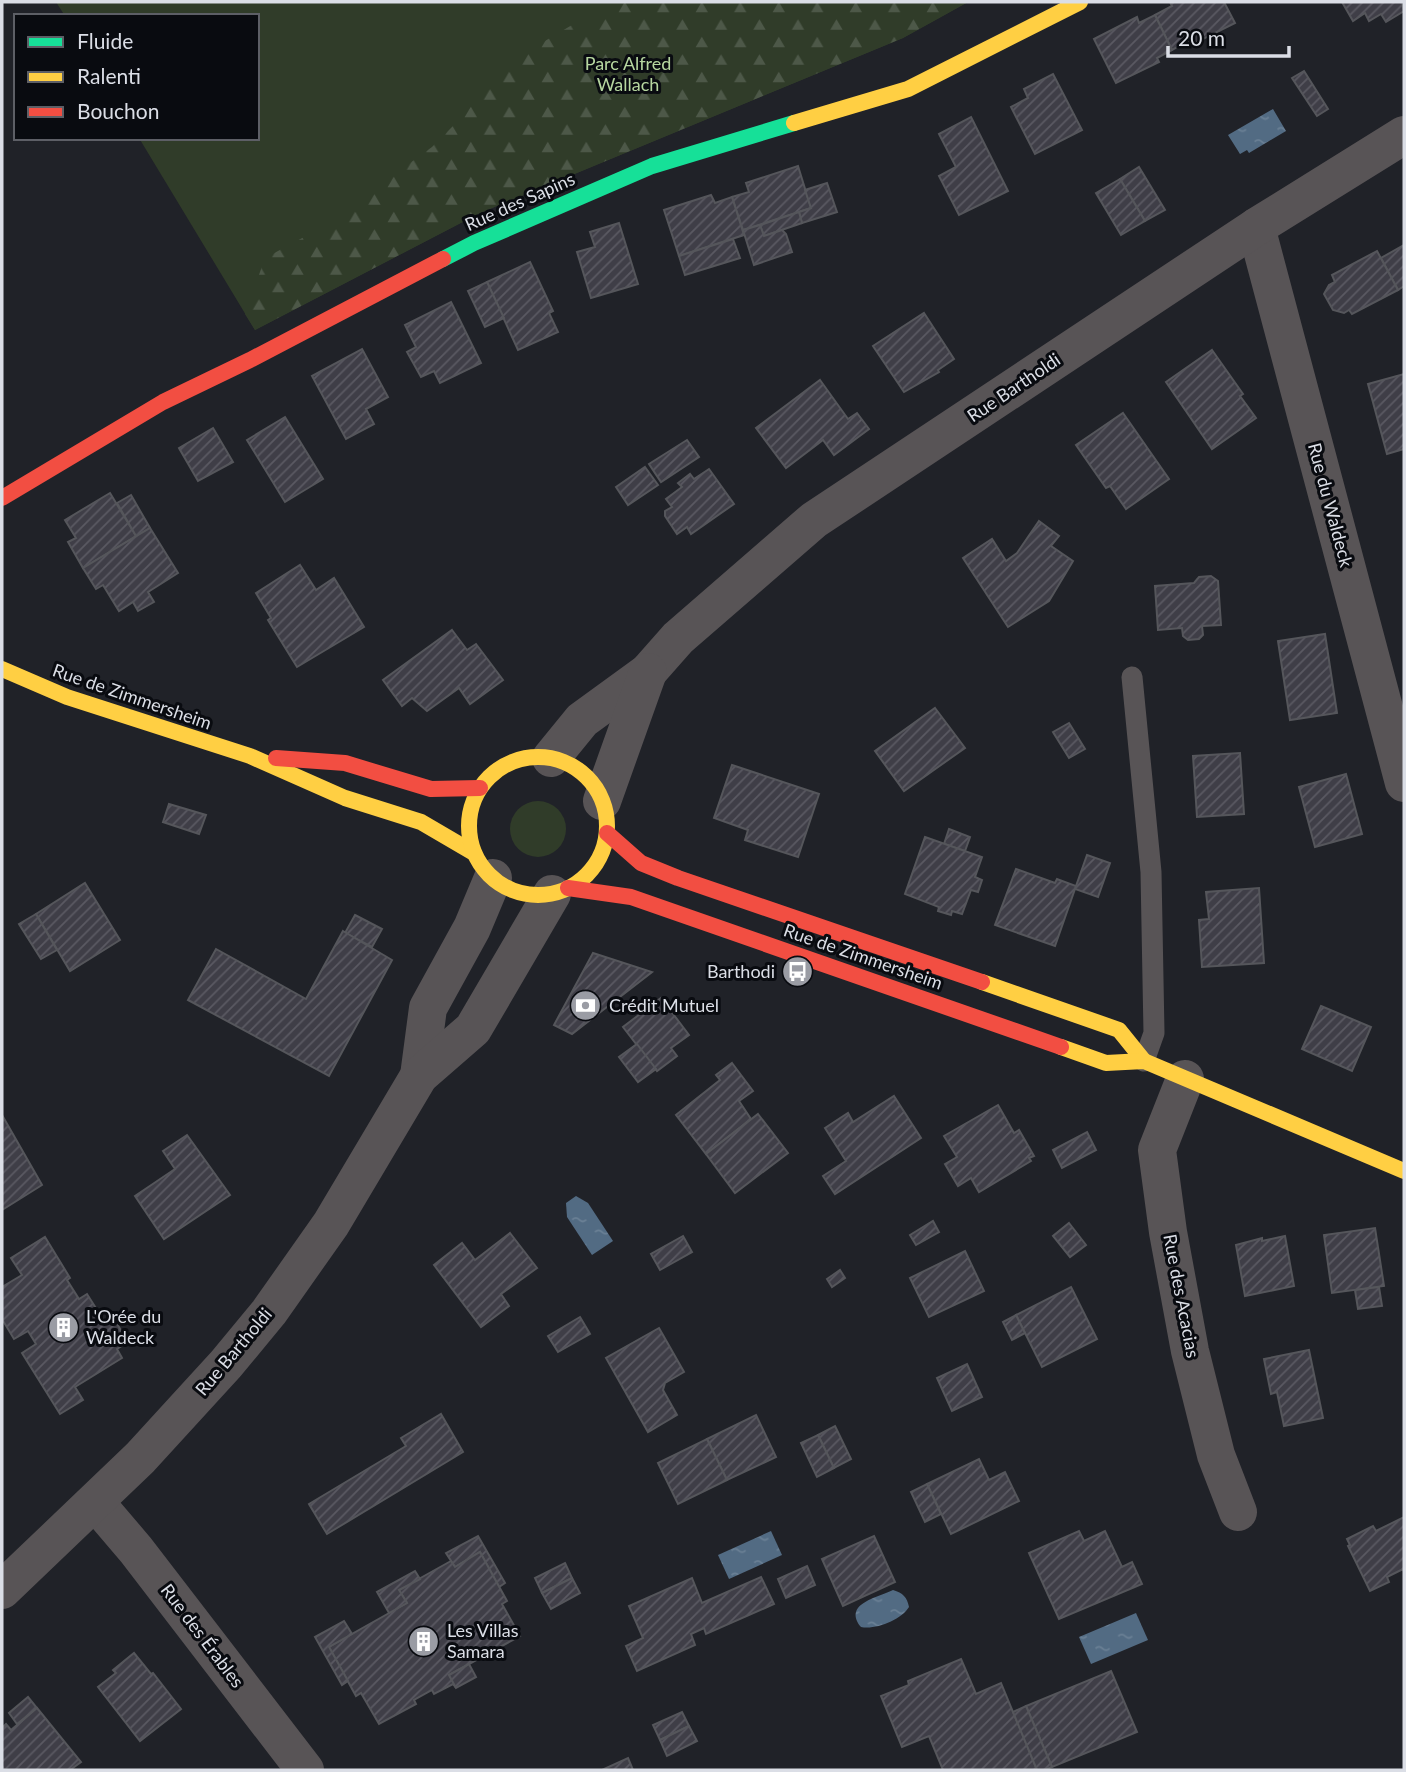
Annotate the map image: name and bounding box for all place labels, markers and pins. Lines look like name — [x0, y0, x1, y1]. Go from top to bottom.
bus stop icon: Barthodi — [781, 955, 815, 989]
place label: Barthodi — [707, 960, 775, 982]
bank icon: Crédit Mutuel — [569, 989, 603, 1023]
place label: Crédit Mutuel — [609, 994, 719, 1016]
place label: L'Orée du Waldeck — [86, 1305, 161, 1348]
building icon: L'Orée du Waldeck — [46, 1310, 80, 1344]
place label: Les Villas Samara — [447, 1619, 519, 1662]
building icon: Les Villas Samara — [407, 1624, 441, 1658]

